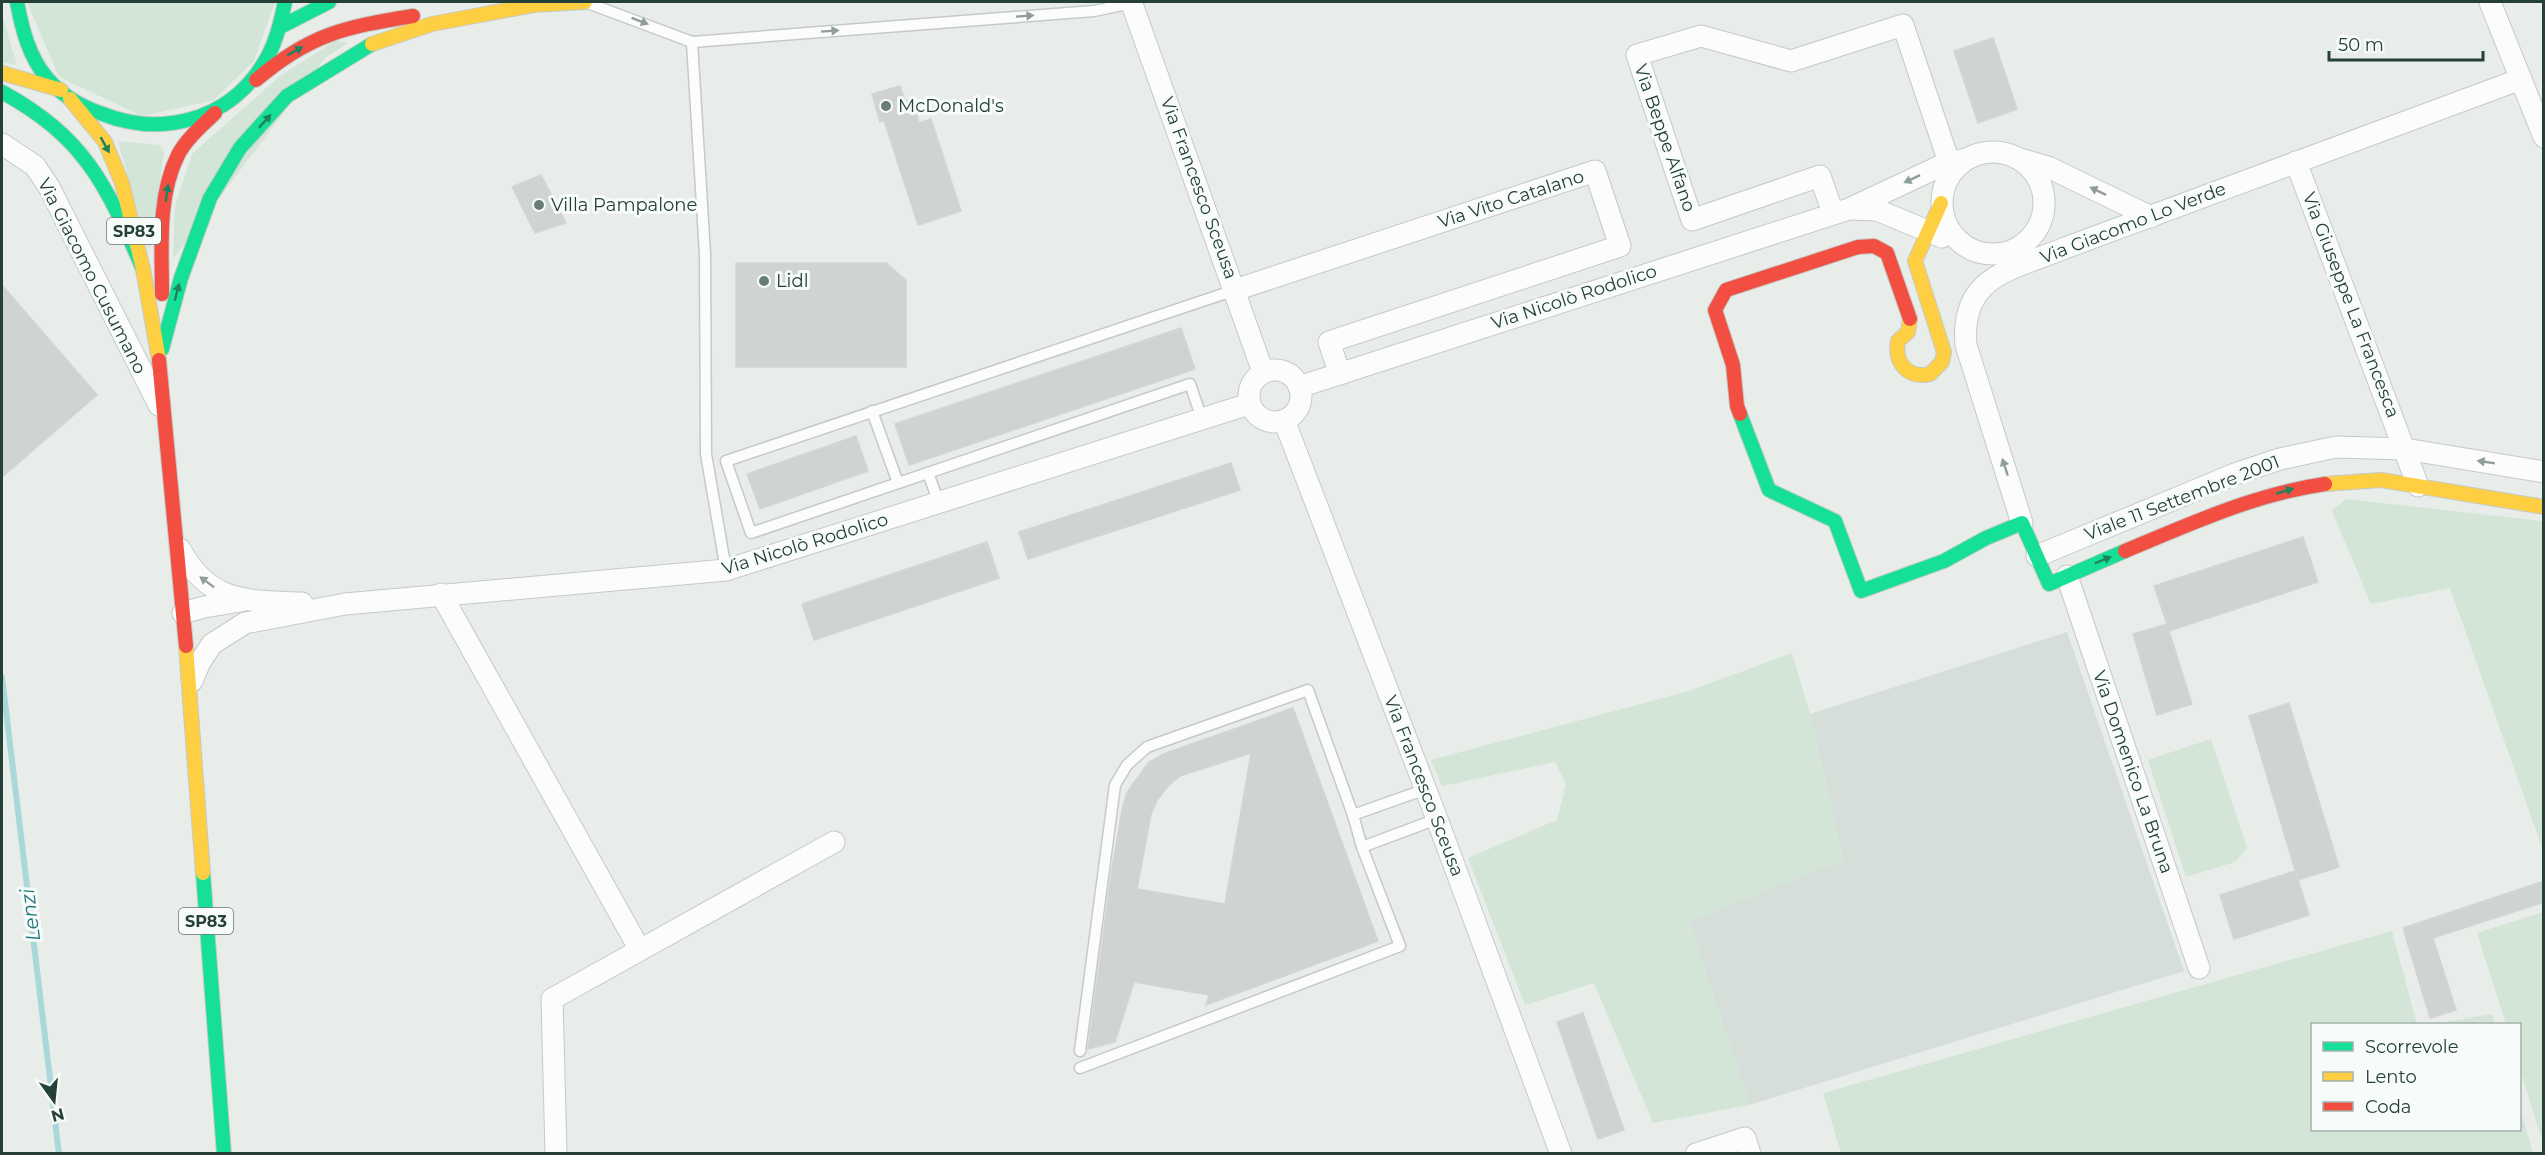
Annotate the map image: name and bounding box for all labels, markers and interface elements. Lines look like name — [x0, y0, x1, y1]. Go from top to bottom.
one-way arrow — [1015, 11, 1034, 21]
one-way arrow — [631, 17, 649, 27]
scale bar — [2329, 24, 2484, 62]
one-way arrow — [821, 26, 840, 36]
text: 50 m — [2338, 34, 2384, 56]
one-way arrow — [287, 46, 304, 56]
street label: Via Beppe Alfano — [1629, 61, 1701, 215]
street label: Via Francesco Sceusa — [1156, 94, 1242, 282]
place label: McDonald's — [898, 95, 1004, 117]
marker: McDonald's — [879, 99, 893, 113]
one-way arrow — [258, 114, 271, 129]
one-way arrow — [100, 137, 110, 154]
street label: Via Vito Catalano — [1435, 165, 1587, 233]
street label: Via Giacomo Cusumano — [33, 174, 151, 378]
one-way arrow — [1904, 175, 1921, 184]
street label: Via Giacomo Lo Verde — [2037, 177, 2229, 269]
one-way arrow — [162, 183, 171, 202]
one-way arrow — [2090, 187, 2107, 196]
street label: Via Giuseppe La Francesca — [2298, 189, 2404, 421]
place label: Villa Pampalone — [551, 194, 698, 216]
marker: Villa Pampalone — [532, 198, 546, 212]
road number: SP83 — [107, 218, 161, 244]
street label: Via Nicolò Rodolico — [1488, 260, 1660, 334]
place label: Lidl — [776, 270, 809, 292]
marker: Lidl — [757, 274, 771, 288]
one-way arrow — [173, 283, 182, 301]
street label: Viale 11 Settembre 2001 — [2081, 451, 2283, 545]
one-way arrow — [2000, 458, 2009, 476]
one-way arrow — [2476, 458, 2495, 467]
one-way arrow — [2276, 486, 2294, 496]
street label: Via Nicolò Rodolico — [719, 508, 891, 580]
one-way arrow — [2094, 555, 2112, 564]
one-way arrow — [199, 576, 215, 588]
street label: Via Domenico La Bruna — [2088, 668, 2178, 876]
street label: Via Francesco Sceusa — [1379, 692, 1469, 880]
water label: Lenzi — [15, 887, 45, 943]
road number: SP83 — [179, 908, 233, 934]
legend — [2311, 1023, 2521, 1131]
text: Scorrevole — [2365, 1036, 2459, 1058]
text: Lento — [2365, 1066, 2417, 1088]
north arrow — [24, 1071, 84, 1131]
text: Coda — [2365, 1096, 2411, 1118]
text: N — [49, 1104, 66, 1126]

